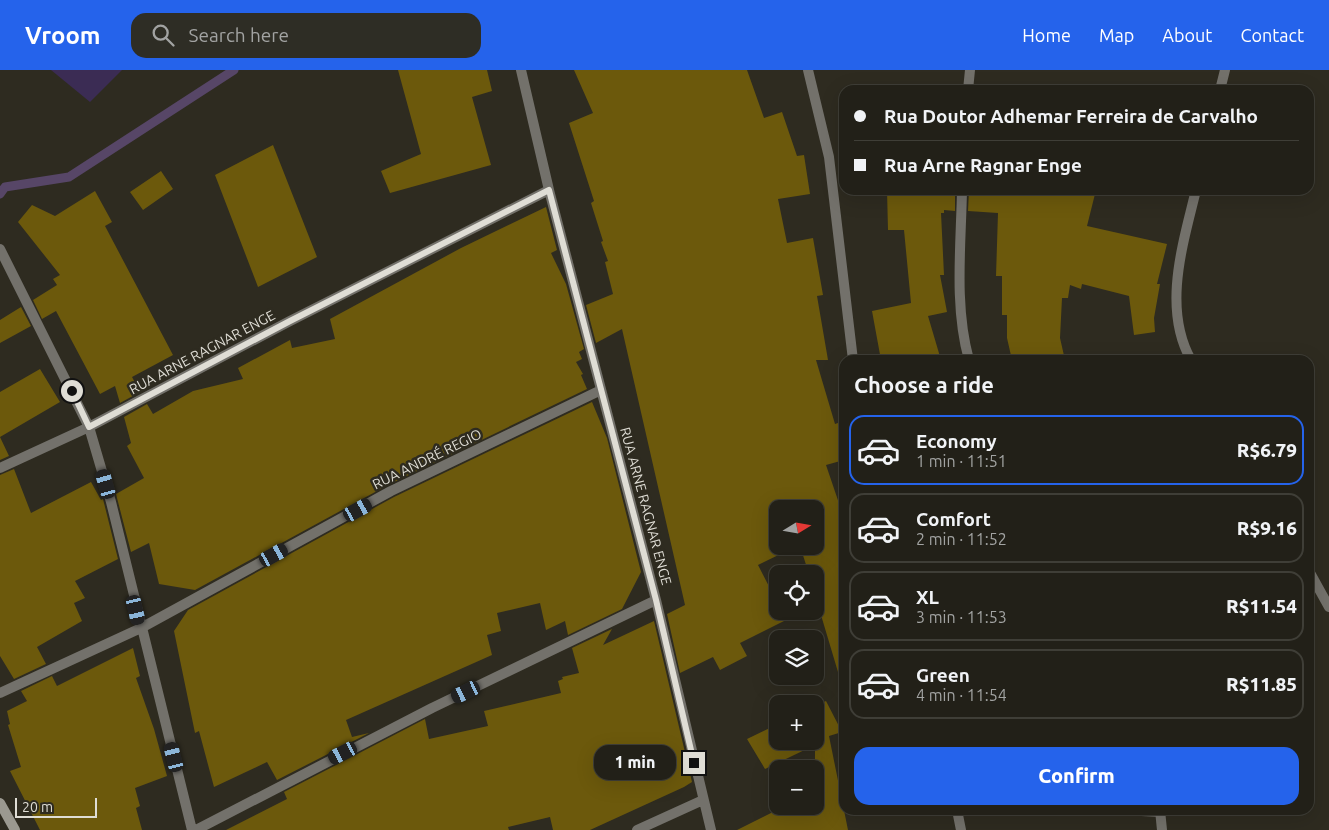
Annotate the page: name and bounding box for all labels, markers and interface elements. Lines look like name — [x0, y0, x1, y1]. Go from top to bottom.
search box — [131, 13, 481, 58]
icon: search — [149, 21, 177, 49]
text: Vroom — [25, 22, 101, 49]
text: Search here — [189, 24, 289, 46]
text: Home — [1022, 25, 1071, 45]
text: Map — [1099, 25, 1134, 45]
text: About — [1162, 25, 1212, 45]
text: Contact — [1240, 25, 1304, 45]
text: Rua Doutor Adhemar Ferreira de Carvalho — [884, 105, 1258, 127]
text: Rua Arne Ragnar Enge — [884, 154, 1082, 176]
street label: RUA ARNE RAGNAR ENGE — [126, 307, 278, 397]
text: Choose a ride — [854, 372, 994, 397]
route start — [61, 380, 83, 402]
street label: RUA ANDRÉ REGIO — [369, 425, 484, 492]
street label: RUA ARNE RAGNAR ENGE — [617, 425, 675, 587]
icon: car — [856, 428, 901, 473]
text: Economy — [916, 430, 997, 452]
text: R$6.79 — [1237, 439, 1297, 461]
text: 1 min · 11:51 — [916, 452, 1007, 470]
car — [94, 468, 117, 500]
car — [341, 496, 374, 524]
north arrow — [769, 500, 824, 555]
map controls — [769, 500, 824, 815]
icon: car — [856, 506, 901, 551]
text: Comfort — [916, 508, 991, 530]
text: R$9.16 — [1237, 517, 1297, 539]
text: 2 min · 11:52 — [916, 530, 1007, 548]
car — [257, 541, 290, 569]
button: locate — [769, 565, 824, 620]
icon: car — [856, 584, 901, 629]
text: XL — [916, 586, 939, 608]
car — [125, 594, 146, 626]
text: R$11.54 — [1226, 595, 1297, 617]
text: 3 min · 11:53 — [916, 608, 1007, 626]
button: layers — [769, 630, 824, 685]
icon: car — [856, 662, 901, 707]
text: Green — [916, 664, 970, 686]
text: R$11.85 — [1226, 673, 1297, 695]
car — [449, 679, 482, 705]
text: 4 min · 11:54 — [916, 686, 1007, 704]
button: + — [769, 695, 824, 750]
car — [326, 740, 359, 766]
car — [163, 741, 184, 773]
callout: 1 min — [594, 746, 676, 780]
button: Confirm — [854, 747, 1299, 805]
route end — [683, 752, 705, 774]
text: 1 min — [615, 753, 655, 771]
button: − — [769, 760, 824, 815]
scale bar — [15, 795, 98, 818]
text: 20 m — [22, 799, 53, 815]

